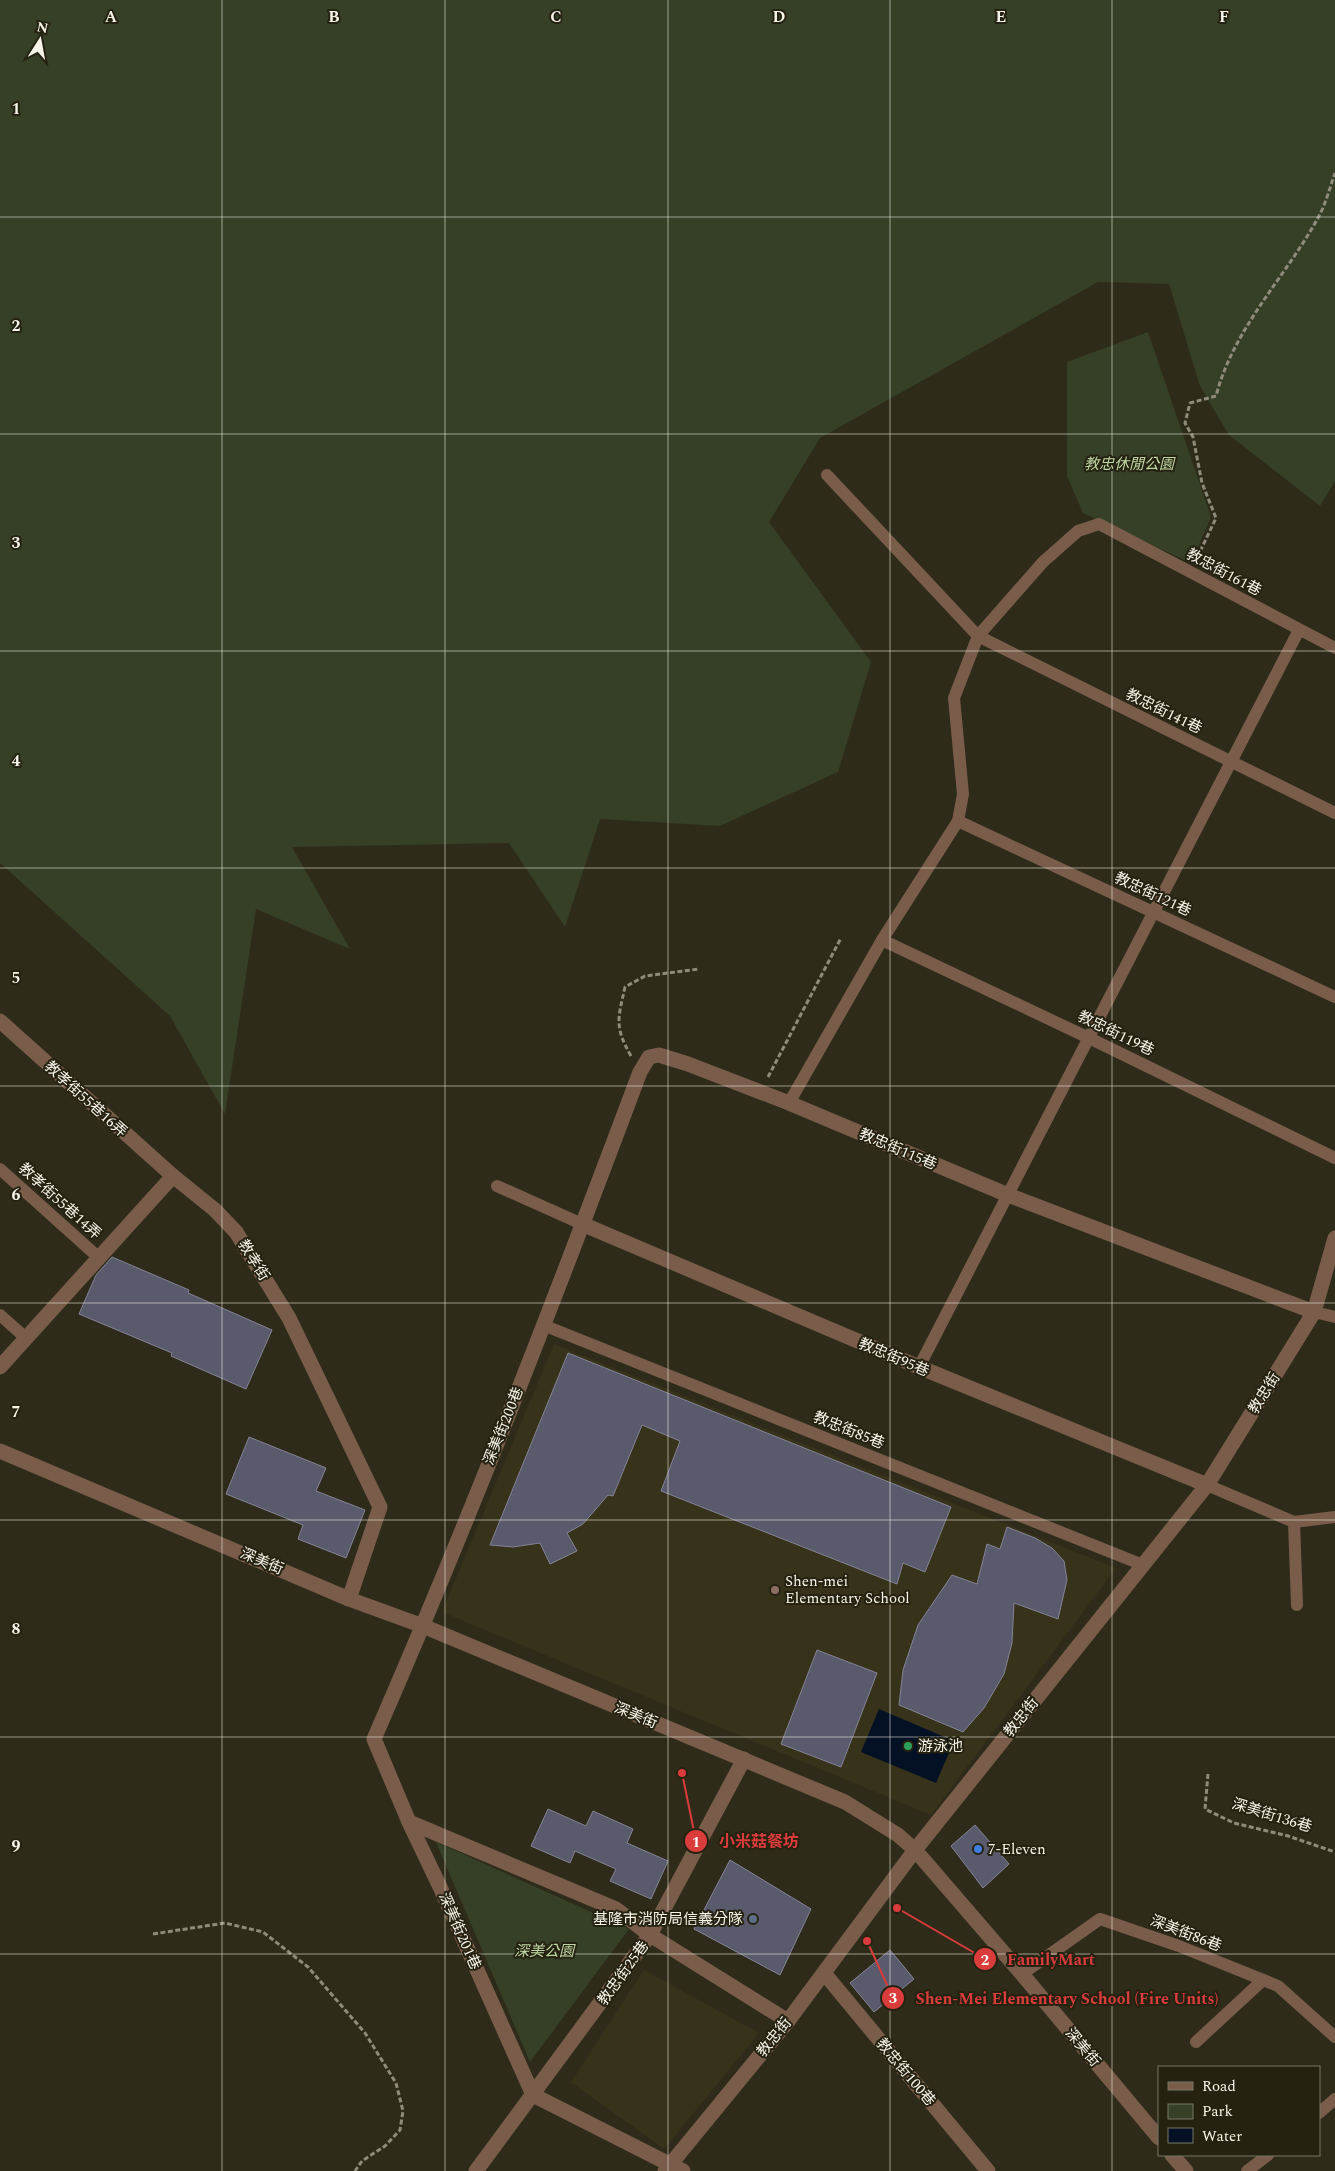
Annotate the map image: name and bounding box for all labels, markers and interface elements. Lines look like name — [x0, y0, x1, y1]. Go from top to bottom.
text: A — [105, 5, 118, 29]
text: B — [328, 5, 340, 29]
text: C — [550, 5, 562, 29]
text: D — [773, 5, 786, 29]
text: E — [996, 5, 1006, 29]
text: F — [1219, 5, 1229, 29]
north arrow — [15, 15, 65, 65]
text: N — [35, 16, 50, 39]
text: 1 — [12, 97, 20, 121]
text: 2 — [12, 314, 21, 338]
park label: 教忠休閒公園 — [1084, 453, 1176, 476]
text: 3 — [12, 531, 21, 555]
street label: 教忠街161巷 — [1182, 543, 1266, 602]
street label: 教忠街141巷 — [1122, 683, 1206, 740]
text: 4 — [12, 749, 21, 773]
street label: 教忠街121巷 — [1111, 867, 1195, 922]
text: 5 — [12, 966, 20, 990]
street label: 教忠街119巷 — [1074, 1005, 1158, 1062]
street label: 教孝街55巷16弄 — [39, 1056, 132, 1143]
street label: 教忠街115巷 — [855, 1123, 940, 1176]
street label: 教孝街55巷14弄 — [13, 1158, 106, 1245]
text: 6 — [12, 1183, 21, 1207]
street label: 教孝街 — [232, 1235, 275, 1285]
street label: 教忠街95巷 — [855, 1332, 933, 1383]
street label: 教忠街 — [1243, 1368, 1286, 1418]
street label: 深美街200巷 — [477, 1384, 530, 1469]
text: 7 — [12, 1400, 21, 1424]
street label: 教忠街85巷 — [810, 1406, 888, 1455]
street label: 深美街 — [237, 1542, 287, 1581]
place label: Shen-mei Elementary School — [785, 1570, 910, 1610]
marker: Shen-mei Elementary School — [769, 1584, 781, 1596]
text: 8 — [12, 1617, 21, 1641]
street label: 教忠街 — [998, 1693, 1044, 1742]
street label: 深美街 — [611, 1696, 661, 1735]
place label: 游泳池 — [918, 1735, 963, 1758]
marker: 游泳池 — [902, 1740, 914, 1752]
street label: 深美街136巷 — [1229, 1792, 1315, 1839]
callout: 小米菇餐坊 — [684, 1826, 809, 1857]
text: 小米菇餐坊 — [719, 1830, 799, 1854]
text: 1 — [692, 1831, 700, 1854]
text: 9 — [12, 1834, 21, 1858]
place label: 7-Eleven — [988, 1838, 1046, 1861]
marker: 7-Eleven — [972, 1843, 984, 1855]
street label: 深美街201巷 — [432, 1889, 487, 1974]
place label: 基隆市消防局信義分隊 — [593, 1908, 743, 1931]
street label: 深美街86巷 — [1147, 1909, 1225, 1958]
marker: 基隆市消防局信義分隊 — [747, 1913, 759, 1925]
street label: 教忠街25巷 — [592, 1936, 655, 2010]
park label: 深美公園 — [514, 1940, 576, 1963]
callout: FamilyMart — [972, 1944, 1105, 1975]
text: FamilyMart — [1007, 1948, 1095, 1972]
text: 2 — [981, 1949, 989, 1972]
callout: Shen-Mei Elementary School (Fire Units) — [880, 1983, 1228, 2014]
text: 3 — [889, 1987, 897, 2010]
text: Shen-Mei Elementary School (Fire Units) — [916, 1987, 1218, 2011]
street label: 教忠街 — [751, 2013, 797, 2062]
street label: 深美街 — [1059, 2023, 1106, 2072]
street label: 教忠街100巷 — [870, 2033, 941, 2111]
legend — [1158, 2066, 1320, 2156]
text: Road — [1202, 2075, 1236, 2098]
text: Park — [1202, 2100, 1233, 2123]
text: Water — [1202, 2125, 1242, 2148]

